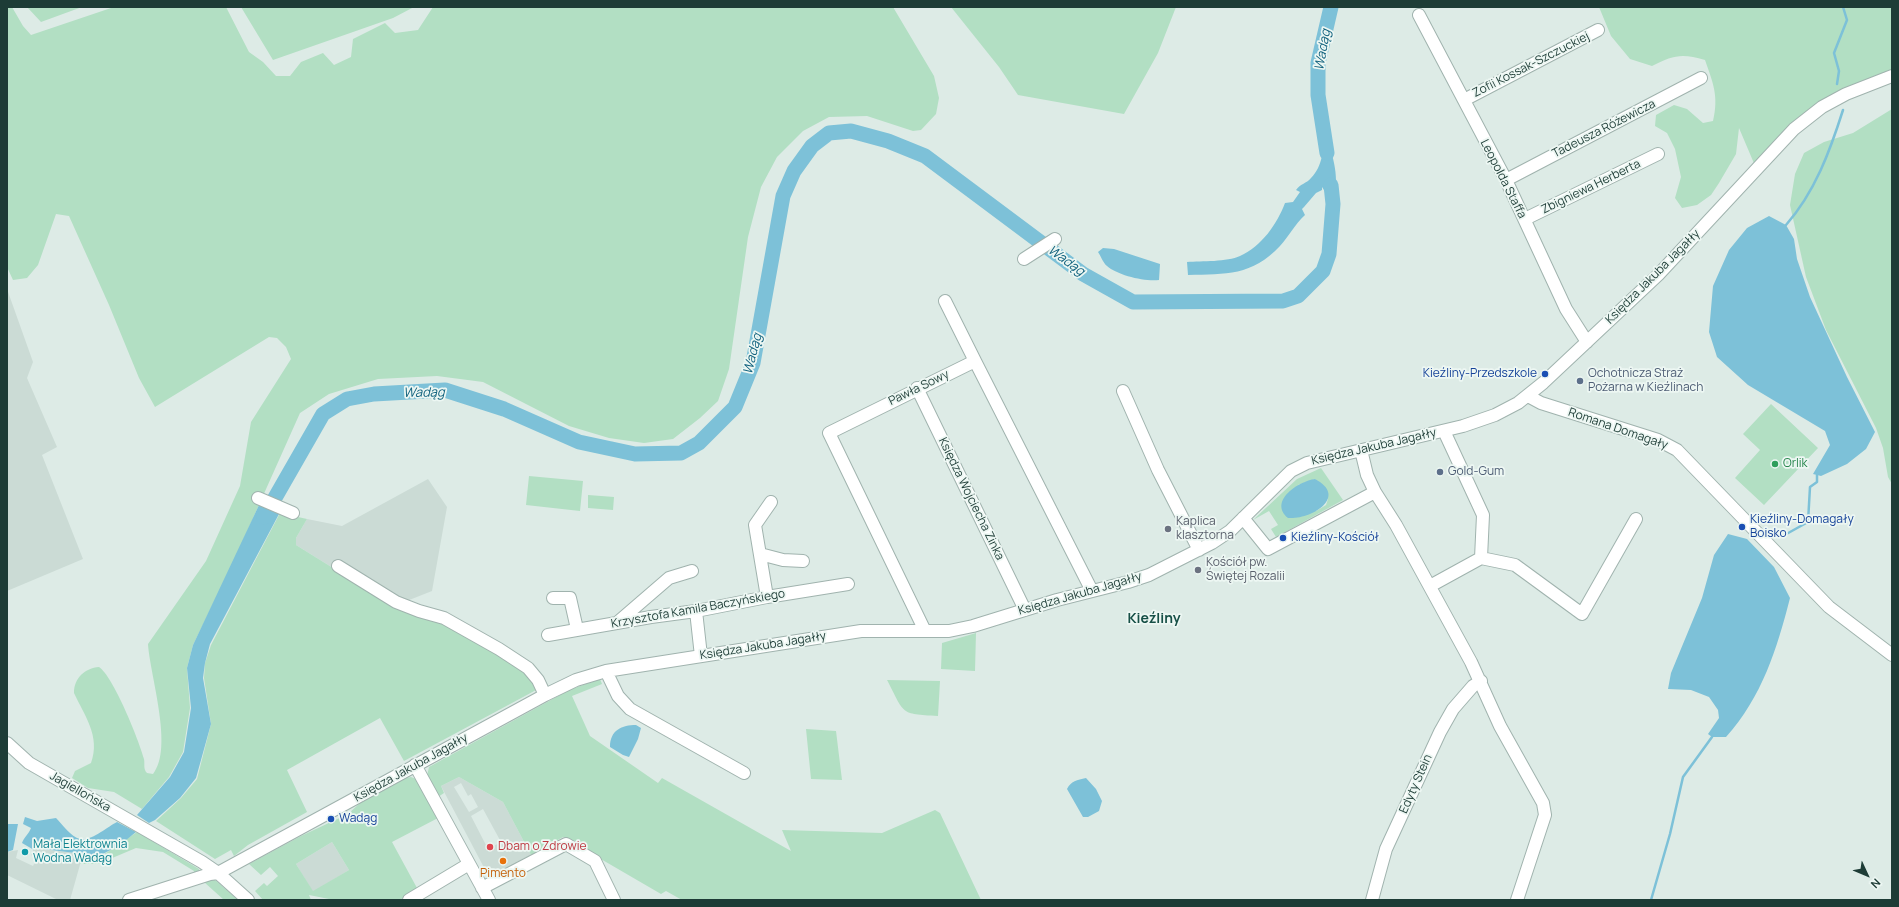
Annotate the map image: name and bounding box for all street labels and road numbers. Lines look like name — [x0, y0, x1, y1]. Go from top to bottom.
street label: Zofii Kossak-Szczuckiej — [1470, 29, 1592, 101]
street label: Tadeusza Różewicza — [1550, 97, 1658, 161]
street label: Leopolda Staffa — [1477, 137, 1529, 221]
street label: Zbigniewa Herberta — [1539, 157, 1643, 217]
street label: Księdza Jakuba Jagałły — [1603, 227, 1703, 327]
street label: Pawła Sowy — [886, 367, 952, 409]
street label: Romana Domagały — [1566, 405, 1670, 453]
street label: Księdza Jakuba Jagałły — [1310, 426, 1438, 468]
street label: Księdza Wojciecha Zinka — [935, 435, 1007, 563]
street label: Księdza Jakuba Jagałły — [1017, 569, 1143, 619]
street label: Krzysztofa Kamila Baczyńskiego — [610, 587, 786, 631]
street label: Księdza Jakuba Jagałły — [699, 629, 827, 663]
street label: Księdza Jakuba Jagałły — [352, 731, 470, 805]
street label: Edyty Stein — [1397, 752, 1435, 816]
street label: Jagiellońska — [47, 769, 113, 815]

